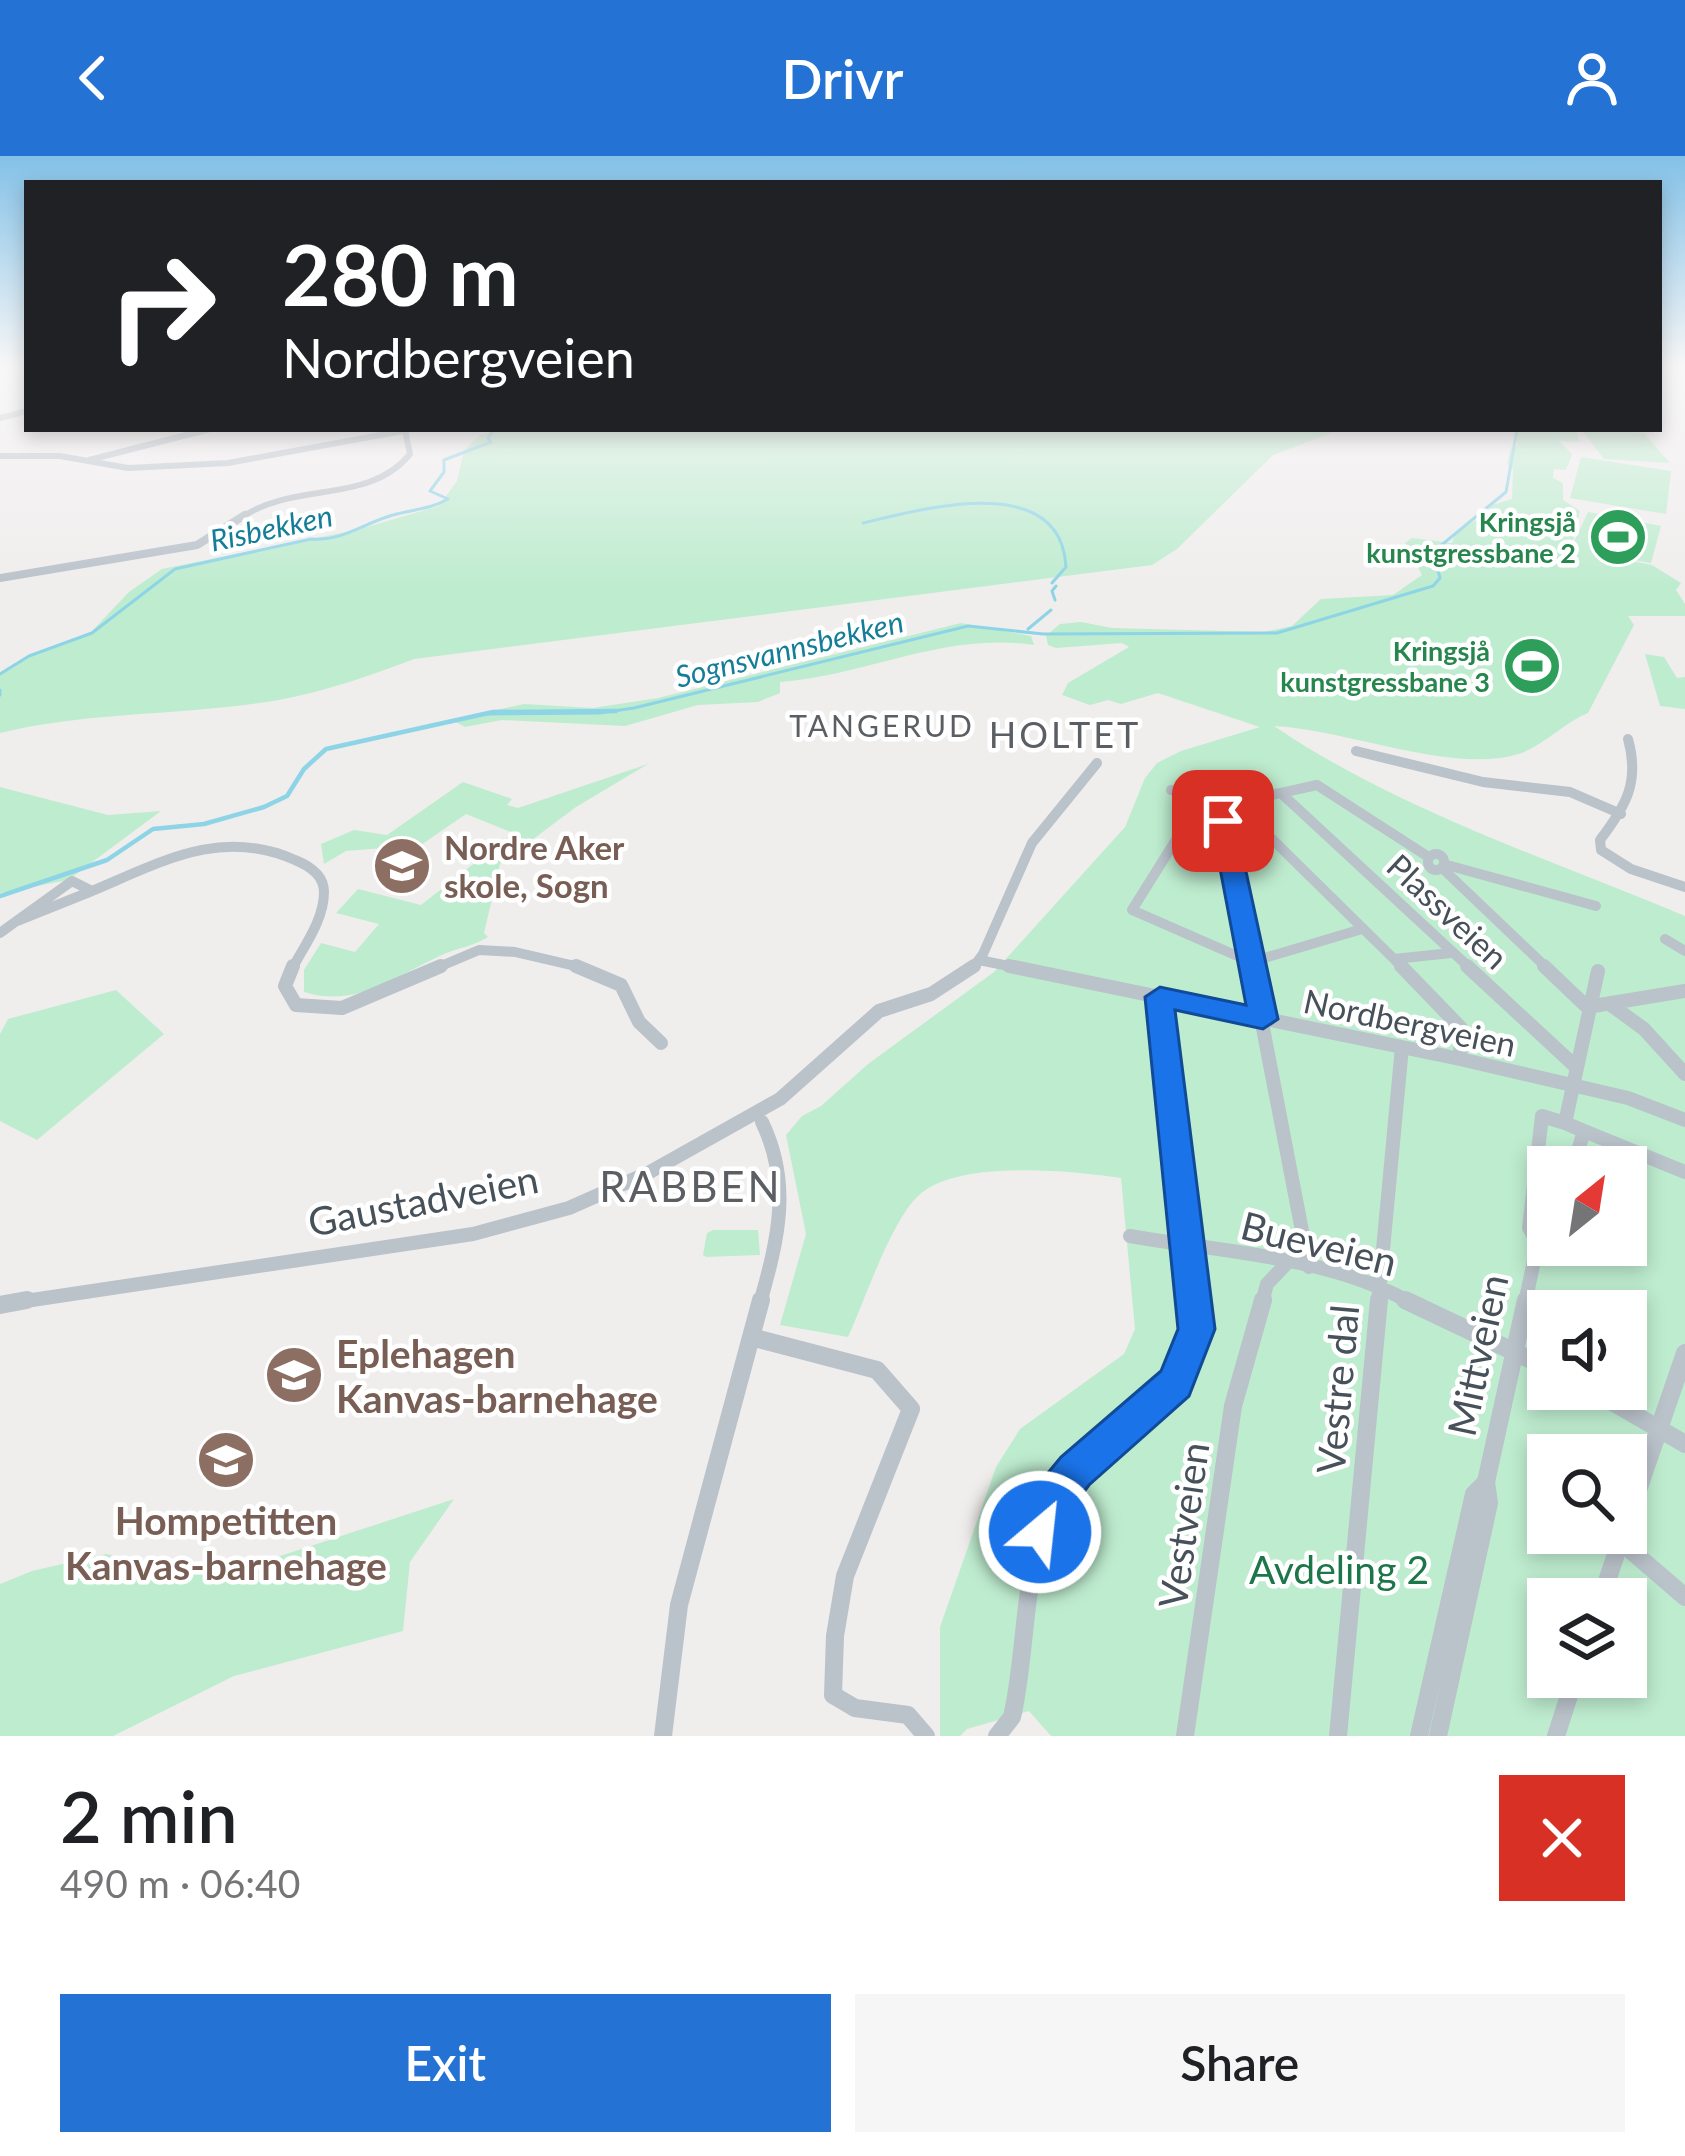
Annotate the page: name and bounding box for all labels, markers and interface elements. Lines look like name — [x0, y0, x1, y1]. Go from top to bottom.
icon: back — [60, 45, 126, 111]
icon: person — [1559, 45, 1625, 111]
text: Drivr — [782, 46, 904, 111]
text: 280 m — [282, 223, 519, 324]
icon: right — [84, 228, 240, 384]
text: Nordbergveien — [282, 325, 635, 390]
water label: Risbekken — [206, 496, 336, 558]
place label: Kringsjå kunstgressbane 2 — [1366, 505, 1576, 569]
sports icon: Kringsjå kunstgressbane 2 — [1587, 506, 1649, 568]
water label: Sognsvannsbekken — [671, 602, 907, 694]
place label: Kringsjå kunstgressbane 3 — [1280, 634, 1490, 698]
sports icon: Kringsjå kunstgressbane 3 — [1501, 635, 1563, 697]
district label: TANGERUD — [789, 707, 975, 743]
district label: HOLTET — [989, 712, 1141, 756]
pin — [1172, 770, 1274, 872]
icon: arrive — [1190, 788, 1256, 854]
place label: Nordre Aker skole, Sogn — [444, 827, 625, 905]
school or university icon: Nordre Aker skole, Sogn — [371, 835, 433, 897]
street label: Plassveien — [1380, 845, 1516, 977]
street label: Nordbergveien — [1300, 980, 1520, 1064]
north arrow — [1527, 1146, 1647, 1266]
map controls — [1527, 1146, 1647, 1698]
street label: Gaustadveien — [304, 1155, 542, 1245]
district label: RABBEN — [599, 1161, 783, 1211]
street label: Bueveien — [1236, 1201, 1402, 1285]
street label: Mittveien — [1437, 1270, 1517, 1440]
button: sound — [1527, 1290, 1647, 1410]
street label: Vestre dal — [1307, 1303, 1367, 1475]
place label: Eplehagen Kanvas-barnehage — [336, 1330, 658, 1421]
school or university icon: Eplehagen Kanvas-barnehage — [263, 1344, 325, 1406]
school or university icon: Hompetitten Kanvas-barnehage — [195, 1429, 257, 1491]
button: search — [1527, 1434, 1647, 1554]
street label: Vestveien — [1149, 1439, 1217, 1611]
position arrow — [977, 1469, 1103, 1595]
place label: Hompetitten Kanvas-barnehage — [65, 1497, 387, 1588]
park label: Avdeling 2 — [1249, 1546, 1429, 1592]
button: layers — [1527, 1578, 1647, 1698]
text: 2 min — [60, 1772, 238, 1858]
button: close — [1499, 1775, 1625, 1901]
text: 490 m · 06:40 — [60, 1860, 300, 1906]
button: Exit — [60, 1994, 831, 2132]
button: Share — [855, 1994, 1625, 2132]

